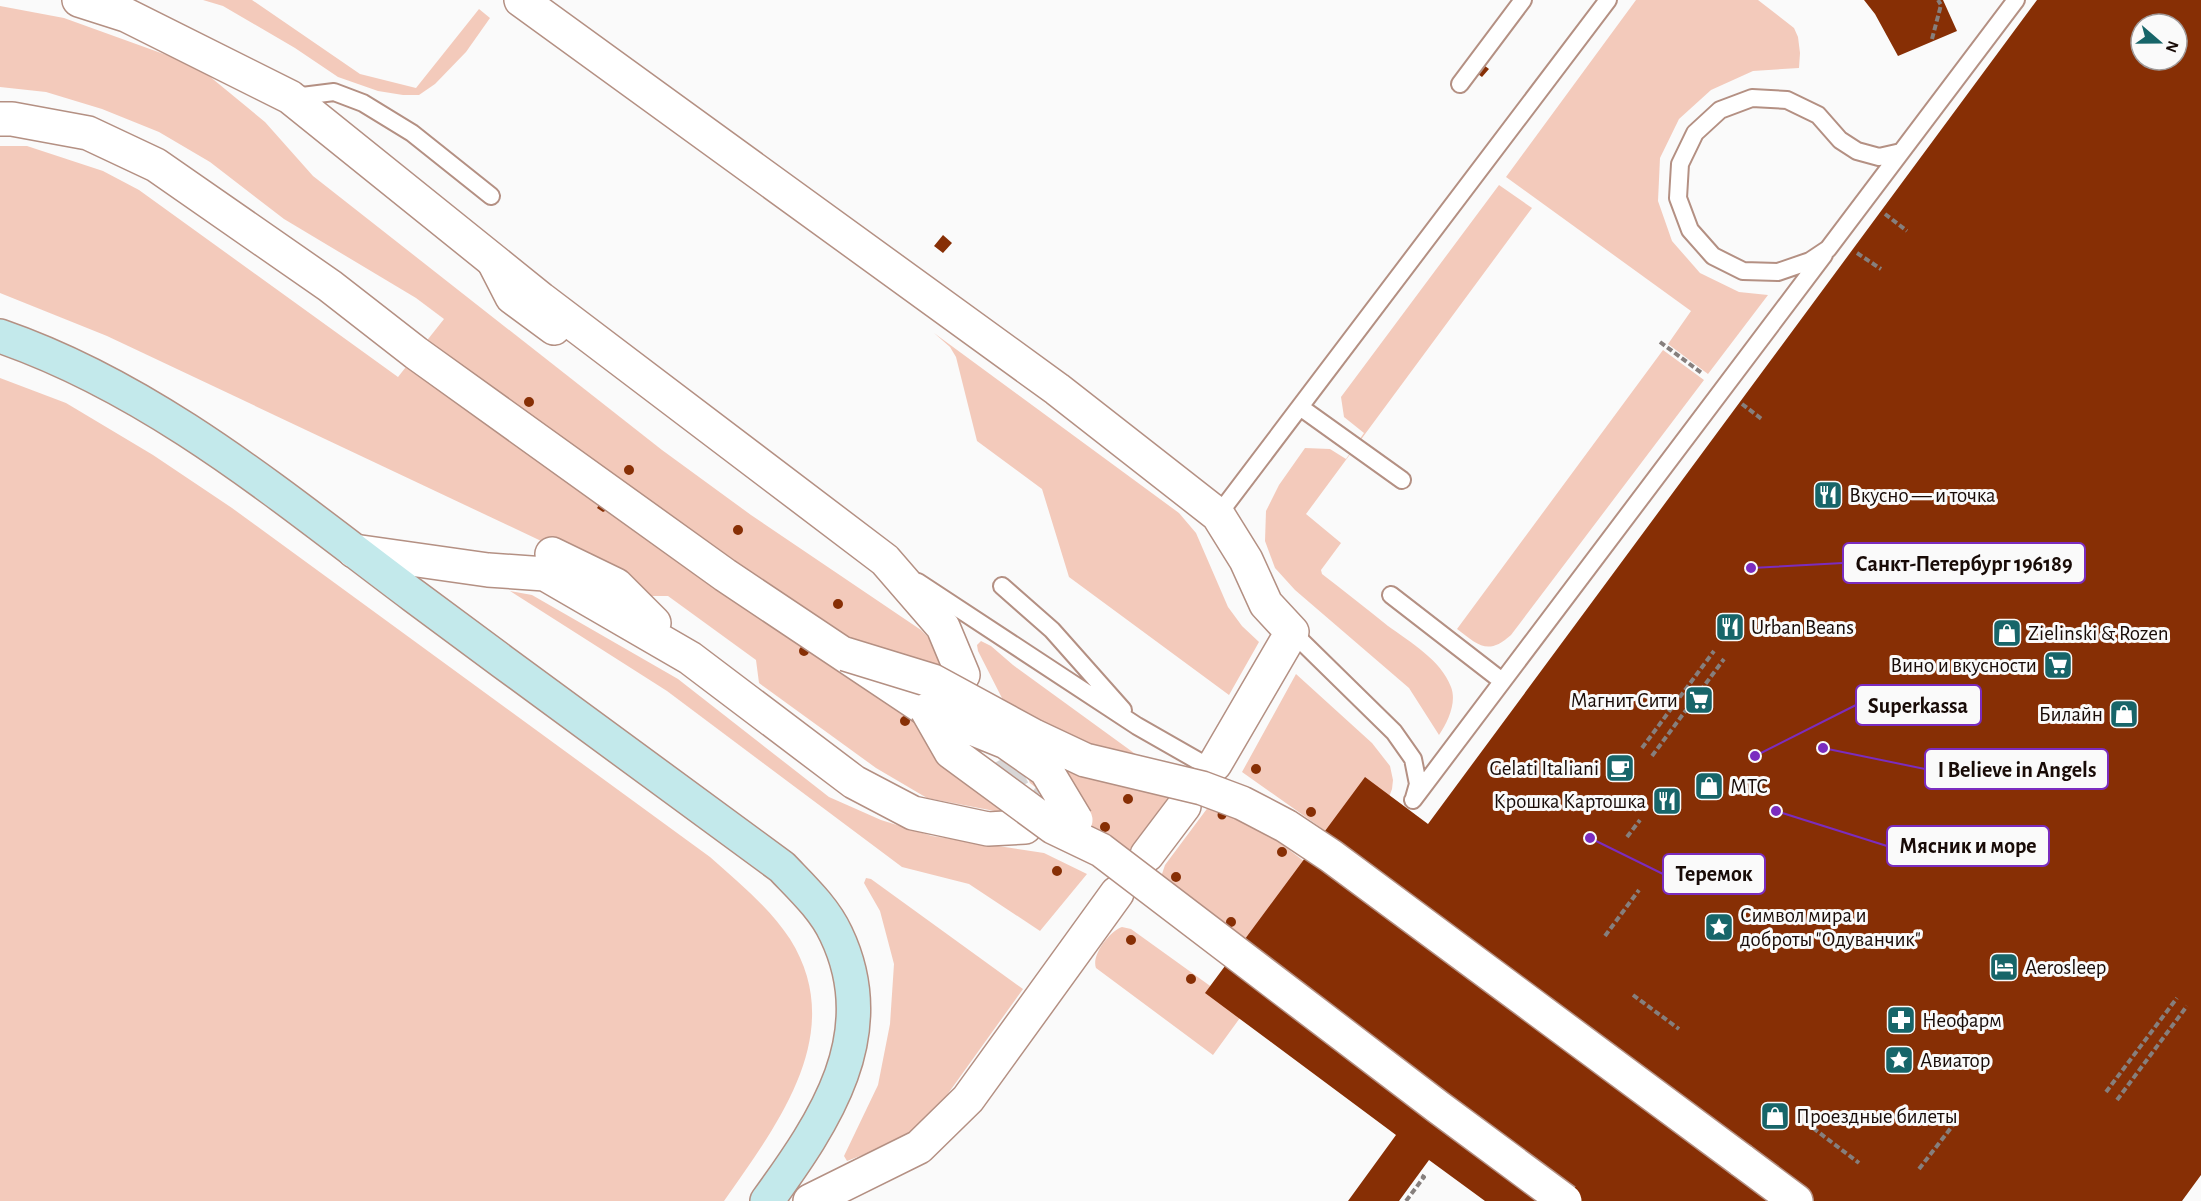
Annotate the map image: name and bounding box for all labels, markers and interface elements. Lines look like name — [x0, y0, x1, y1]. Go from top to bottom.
north arrow — [2129, 12, 2189, 72]
text: N — [2163, 39, 2182, 55]
restaurant icon: Вкусно — и точка — [1812, 479, 1844, 511]
place label: Вкусно — и точка — [1849, 485, 1996, 506]
callout: Санкт-Петербург 196189 — [1843, 543, 2085, 583]
text: Санкт-Петербург 196189 — [1855, 553, 2073, 576]
restaurant icon: Urban Beans — [1714, 611, 1746, 643]
place label: Urban Beans — [1751, 617, 1854, 638]
shop icon: Zielinski & Rozen — [1991, 617, 2023, 649]
place label: Zielinski & Rozen — [2028, 623, 2169, 644]
supermarket icon: Вино и вкусности — [2042, 649, 2074, 681]
place label: Вино и вкусности — [1890, 655, 2037, 676]
supermarket icon: Магнит Сити — [1683, 684, 1715, 716]
callout: Superkassa — [1856, 685, 1981, 725]
place label: Магнит Сити — [1571, 690, 1678, 711]
text: Superkassa — [1868, 695, 1969, 717]
shop icon: Билайн — [2108, 698, 2140, 730]
place label: Билайн — [2039, 704, 2103, 725]
callout: I Believe in Angels — [1925, 749, 2108, 789]
cafe icon: Gelati Italiani — [1604, 752, 1636, 784]
place label: Gelati Italiani — [1490, 758, 1599, 779]
text: I Believe in Angels — [1938, 759, 2096, 781]
shop icon: МТС — [1693, 770, 1725, 802]
place label: МТС — [1730, 776, 1768, 797]
restaurant icon: Крошка Картошка — [1651, 785, 1683, 817]
place label: Крошка Картошка — [1494, 791, 1646, 812]
callout: Мясник и море — [1887, 826, 2049, 866]
text: Мясник и море — [1899, 835, 2037, 857]
callout: Теремок — [1663, 854, 1765, 894]
text: Теремок — [1675, 863, 1753, 885]
place label: Символ мира и доброты "Одуванчик" — [1740, 905, 1921, 950]
place icon: Символ мира и доброты "Одуванчик" — [1703, 911, 1735, 943]
hotel icon: Aerosleep — [1988, 951, 2020, 983]
place label: Aerosleep — [2025, 957, 2107, 978]
pharmacy icon: Неофарм — [1885, 1004, 1917, 1036]
place label: Неофарм — [1922, 1010, 2002, 1031]
place icon: Авиатор — [1883, 1044, 1915, 1076]
place label: Авиатор — [1920, 1050, 1990, 1071]
shop icon: Проездные билеты — [1759, 1100, 1791, 1132]
place label: Проездные билеты — [1796, 1106, 1958, 1127]

